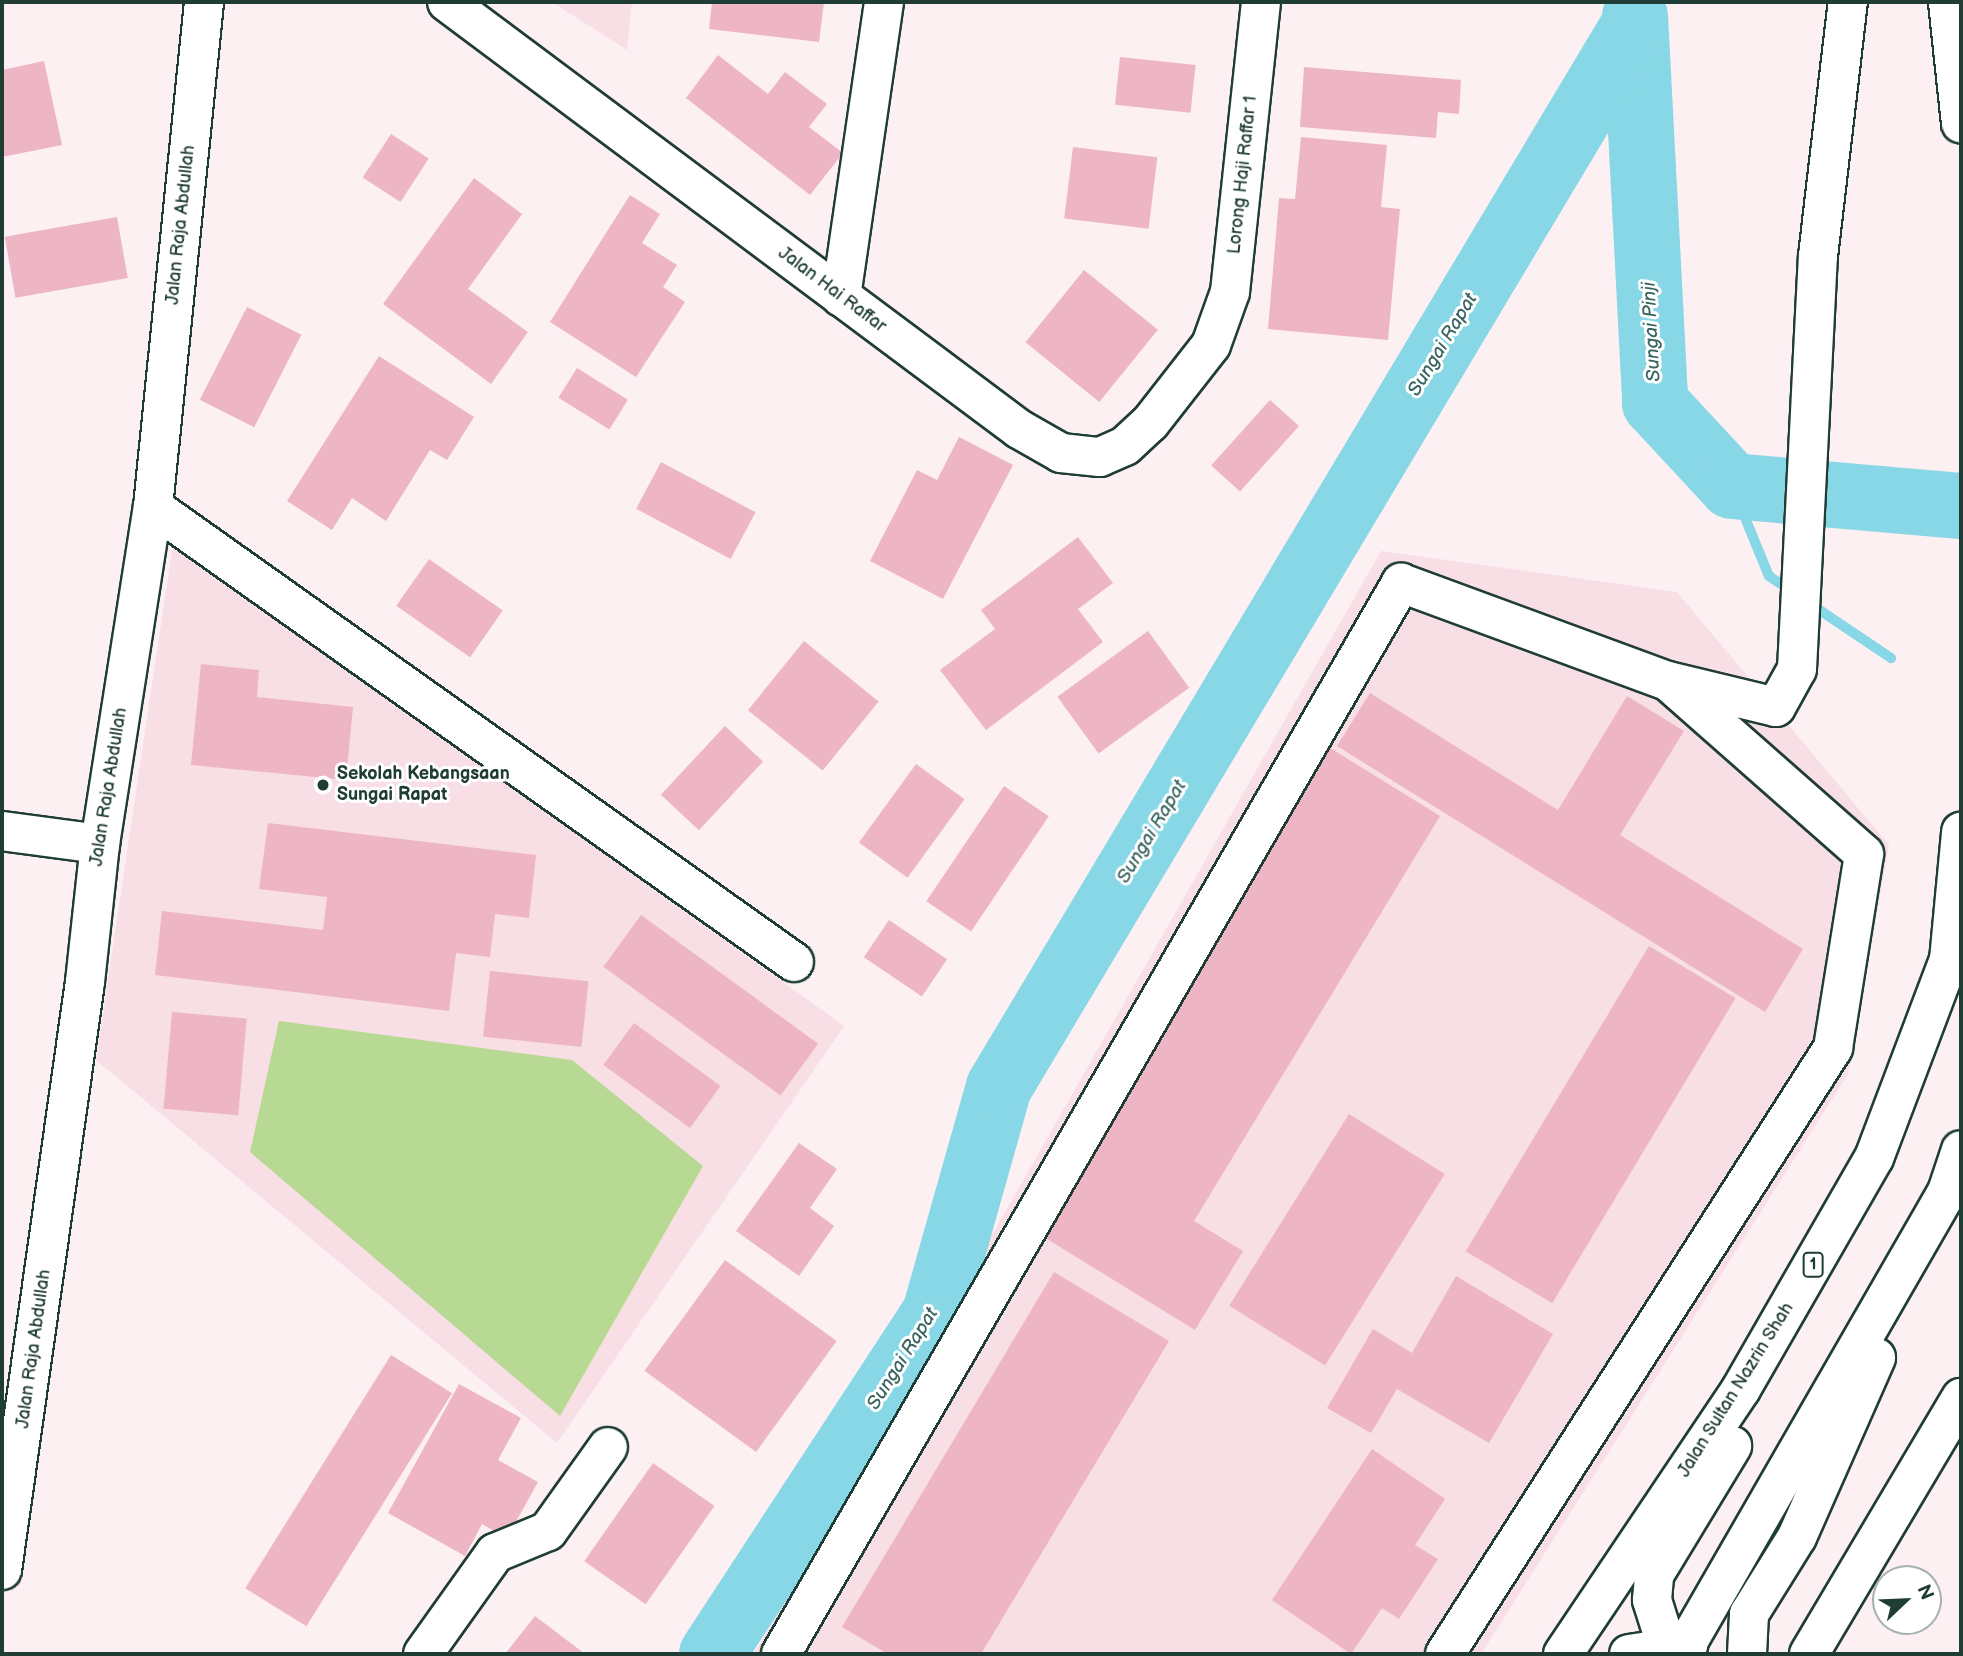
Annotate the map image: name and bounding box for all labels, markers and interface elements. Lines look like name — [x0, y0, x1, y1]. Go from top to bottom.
street label: Lorong Haji Raffar 1 — [1224, 95, 1262, 255]
street label: Jalan Raja Abdullah — [162, 144, 200, 306]
street label: Jalan Hai Raffar — [774, 242, 890, 338]
water label: Sungai Pinji — [1638, 282, 1666, 382]
water label: Sungai Rapat — [1403, 289, 1483, 401]
street label: Jalan Raja Abdullah — [86, 706, 132, 868]
place label: Sekolah Kebangsaan Sungai Rapat — [337, 764, 510, 806]
water label: Sungai Rapat — [1112, 776, 1192, 888]
marker: Sekolah Kebangsaan Sungai Rapat — [315, 777, 331, 793]
road number: 1 — [1802, 1252, 1824, 1278]
street label: Jalan Raja Abdullah — [12, 1268, 56, 1430]
street label: Jalan Sultan Nazrin Shah — [1673, 1298, 1799, 1482]
water label: Sungai Rapat — [863, 1304, 943, 1414]
north arrow — [1872, 1565, 1942, 1635]
text: N — [1912, 1581, 1938, 1603]

